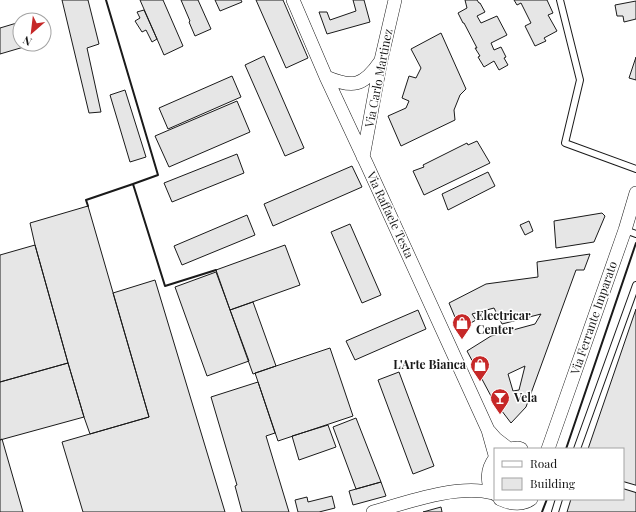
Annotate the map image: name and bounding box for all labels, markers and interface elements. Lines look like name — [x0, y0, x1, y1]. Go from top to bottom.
north arrow — [12, 12, 52, 52]
street label: Via Carlo Martinez — [360, 27, 395, 129]
text: N — [20, 33, 34, 50]
street label: Via Raffaele Testa — [363, 168, 418, 261]
street label: Via Ferrante Imparato — [566, 258, 620, 378]
place label: Electricar Center — [476, 307, 531, 337]
shop icon: Electricar Center — [451, 312, 473, 340]
shop icon: L'Arte Bianca — [469, 354, 491, 382]
place label: L'Arte Bianca — [393, 356, 467, 372]
bar icon: Vela — [489, 387, 511, 415]
place label: Vela — [513, 389, 538, 405]
legend — [494, 448, 624, 500]
text: Road — [530, 455, 557, 471]
text: Building — [530, 475, 576, 491]

